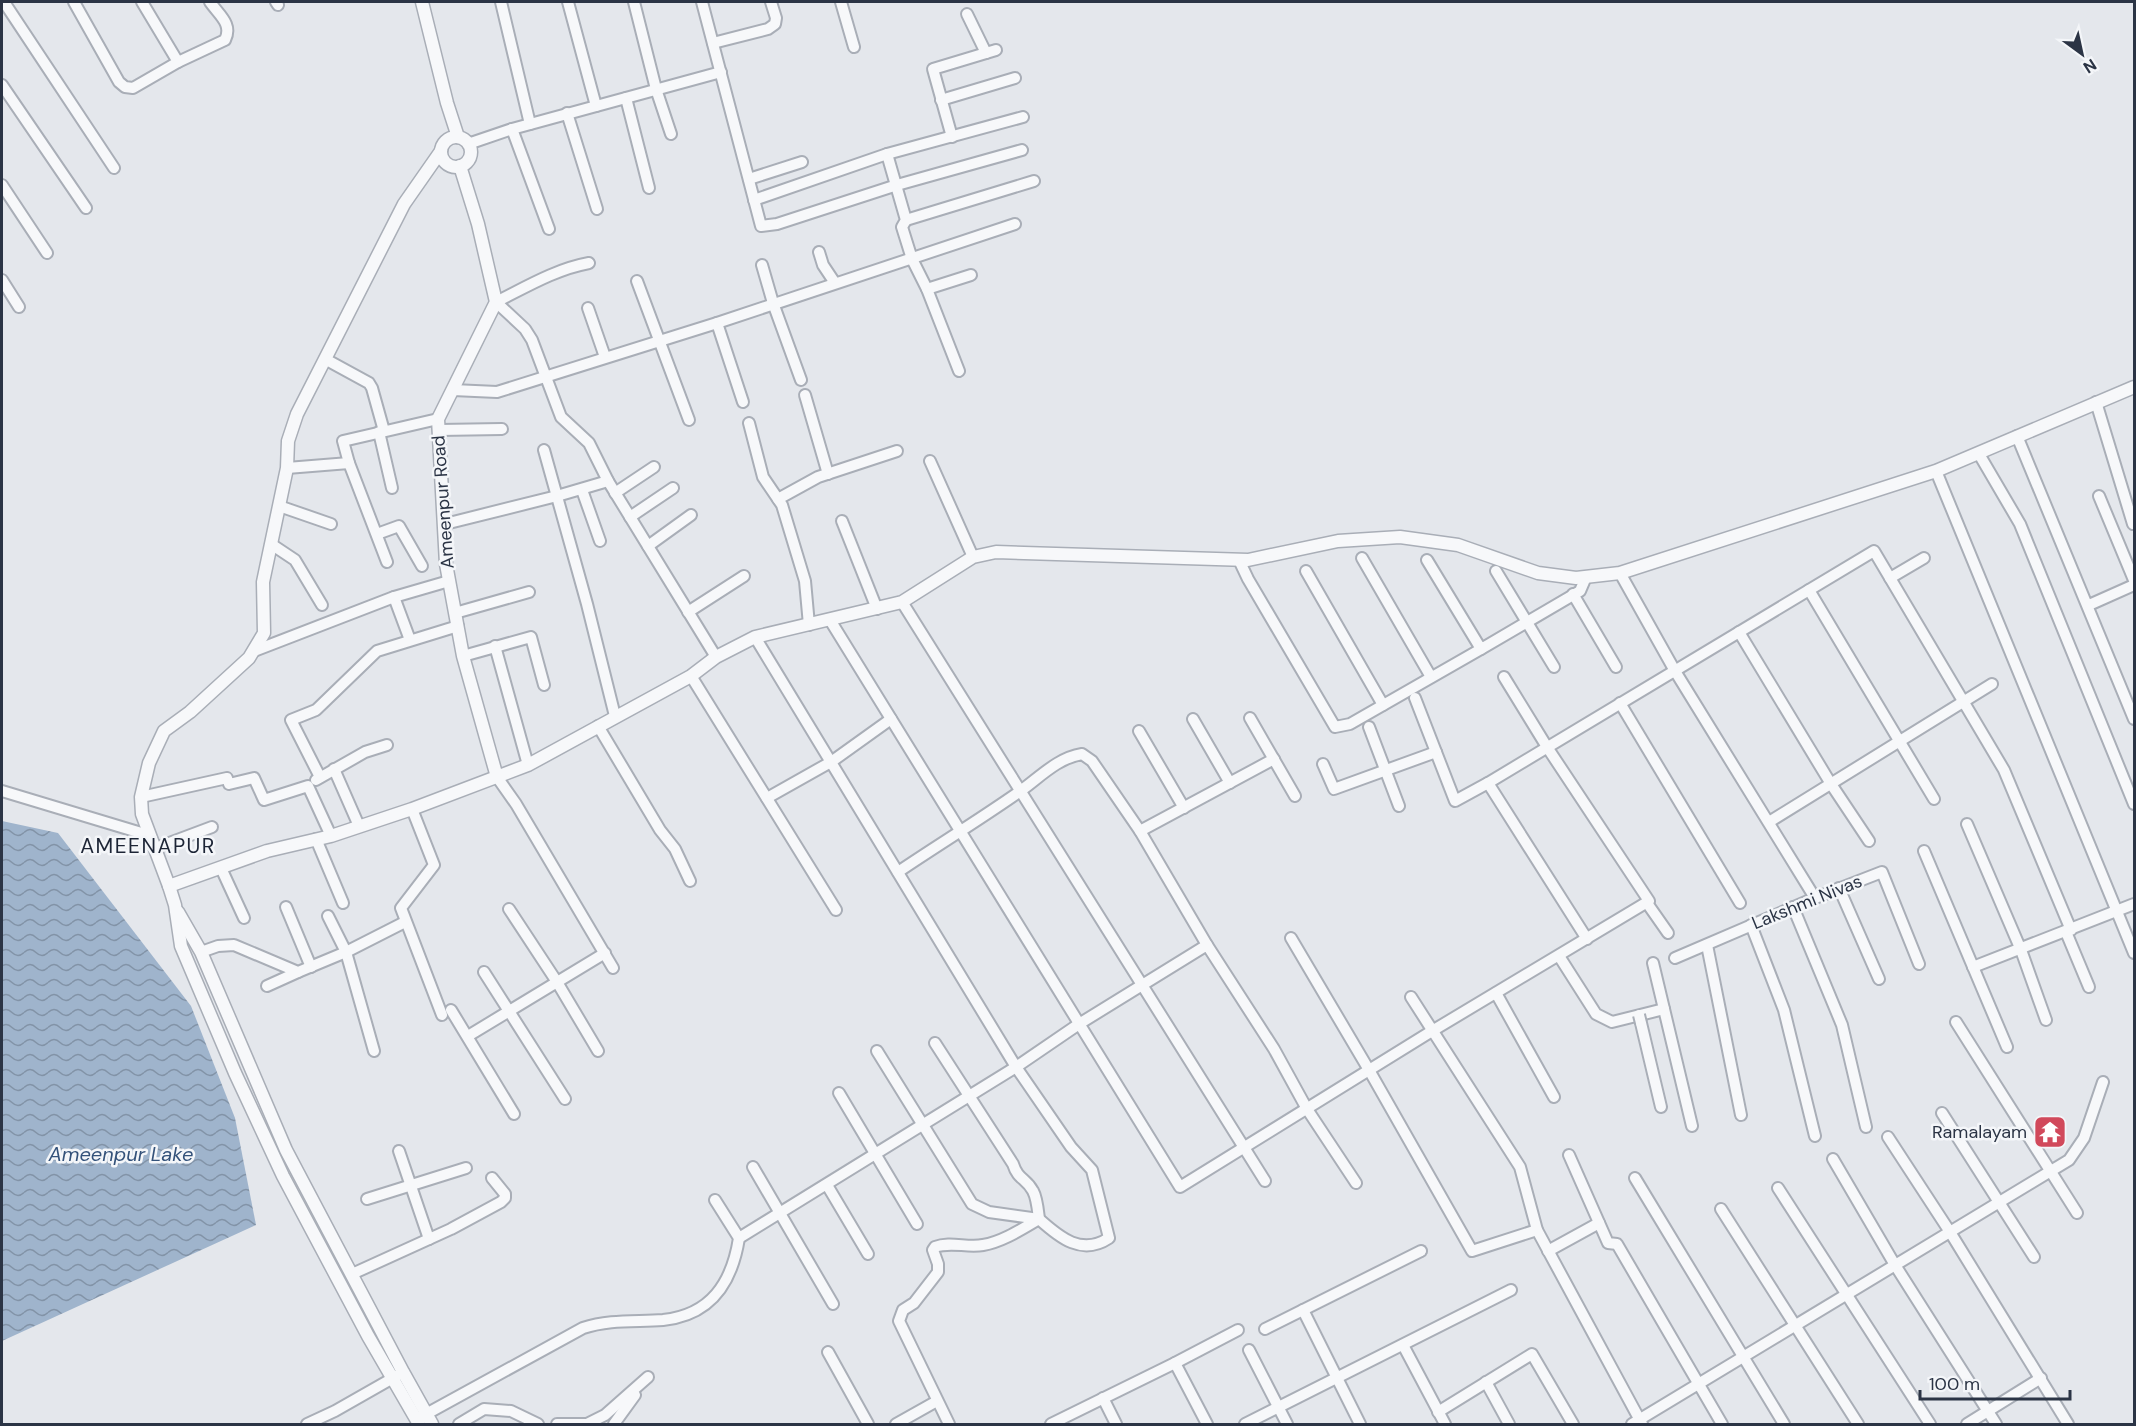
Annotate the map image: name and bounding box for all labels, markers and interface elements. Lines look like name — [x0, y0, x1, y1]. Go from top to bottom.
north arrow — [2052, 24, 2112, 84]
text: N — [2079, 54, 2101, 78]
street label: Ameenpur Road — [426, 434, 460, 570]
district label: AMEENAPUR — [80, 832, 216, 860]
street label: Lakshmi Nivas — [1748, 869, 1866, 935]
temple icon: Ramalayam — [2032, 1114, 2068, 1150]
place label: Ramalayam — [1932, 1120, 2027, 1144]
water label: Ameenpur Lake — [48, 1141, 194, 1167]
scale bar — [1920, 1363, 2070, 1401]
text: 100 m — [1929, 1372, 1980, 1396]

